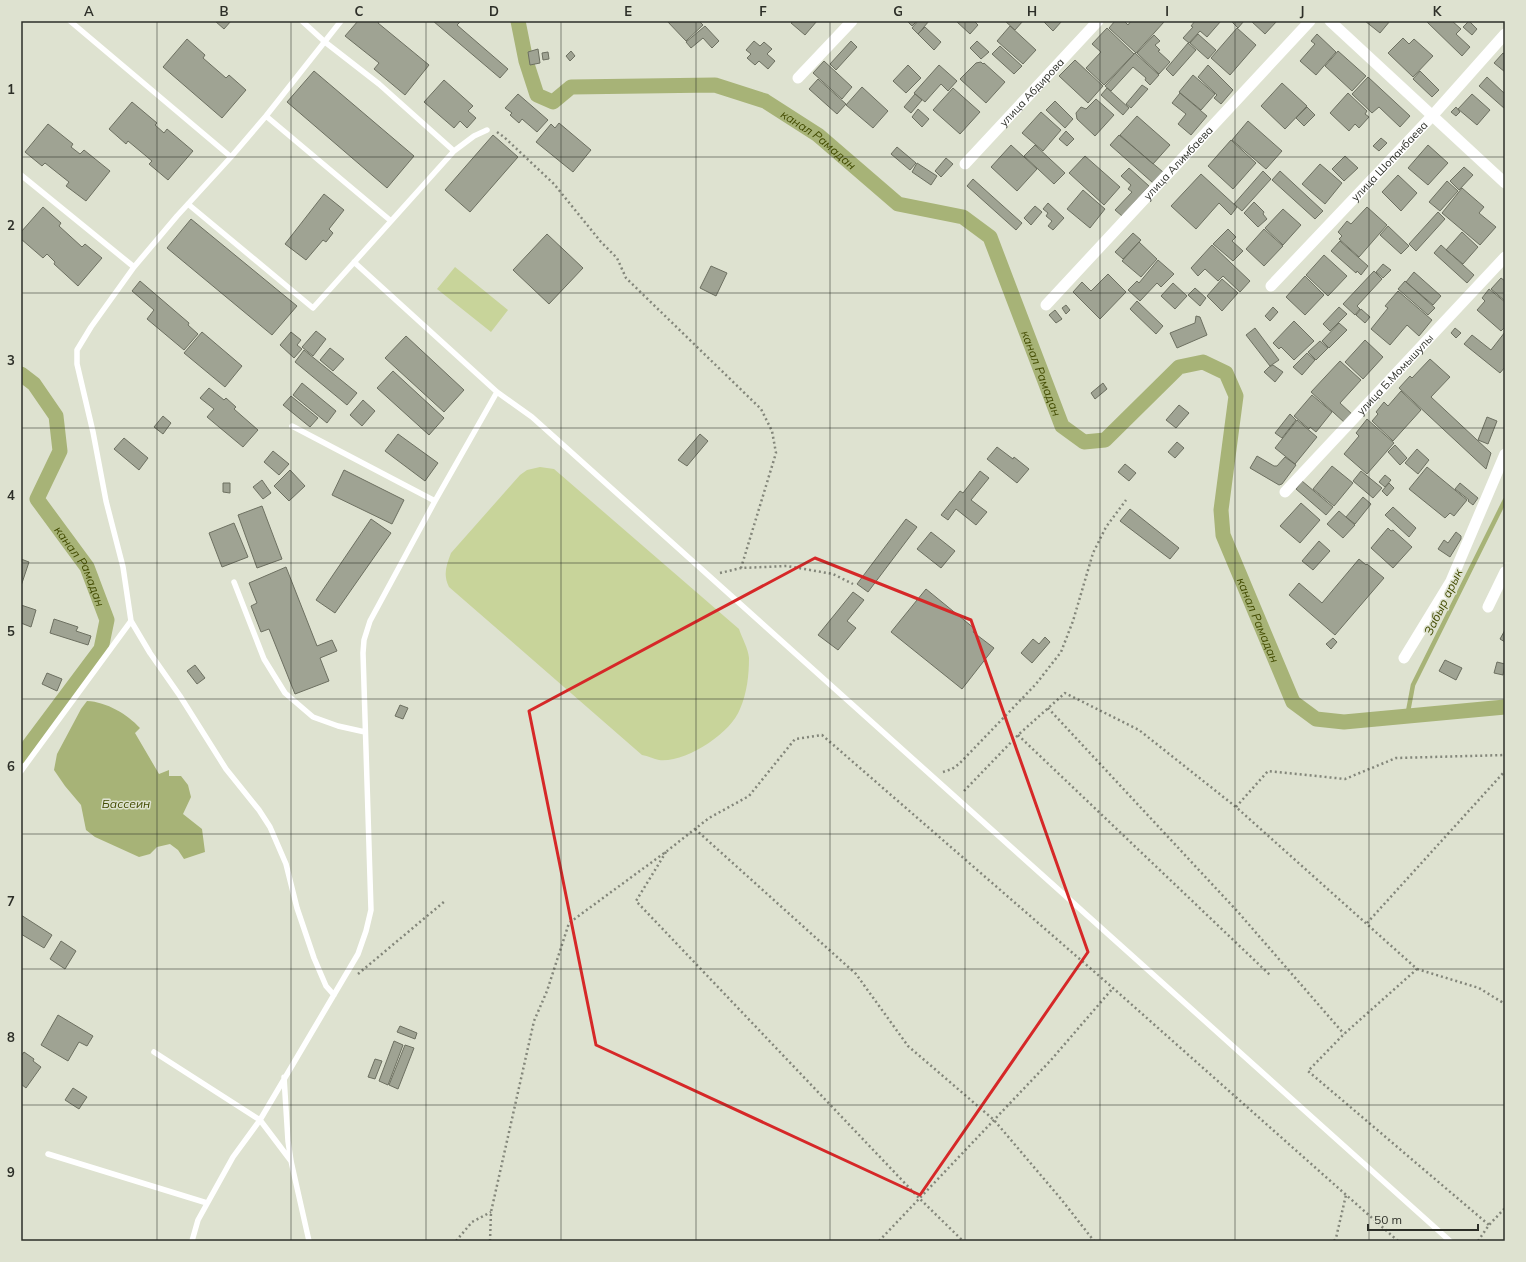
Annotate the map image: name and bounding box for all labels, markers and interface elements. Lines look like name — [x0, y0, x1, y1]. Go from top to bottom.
text: A — [84, 3, 94, 19]
text: B — [220, 3, 229, 19]
text: C — [355, 3, 364, 19]
text: D — [489, 3, 499, 19]
text: E — [624, 3, 632, 19]
text: F — [759, 3, 767, 19]
text: G — [893, 3, 903, 19]
text: H — [1027, 3, 1037, 19]
text: I — [1165, 3, 1169, 19]
text: J — [1300, 3, 1304, 19]
text: K — [1433, 3, 1443, 19]
street label: улица Абдирова — [996, 55, 1067, 129]
text: 1 — [7, 81, 15, 97]
water label: канал Рамадан — [778, 106, 860, 172]
street label: улица Шопанбаева — [1348, 118, 1431, 204]
street label: улица Алимбаева — [1140, 123, 1216, 203]
text: 2 — [7, 217, 15, 233]
water label: канал Рамадан — [1019, 328, 1065, 418]
street label: улица Б.Момышулы — [1354, 331, 1436, 418]
text: 3 — [7, 352, 15, 368]
text: 4 — [7, 487, 15, 503]
water label: канал Рамадан — [52, 523, 109, 608]
water label: Забыр арык — [1421, 566, 1466, 637]
water label: канал Рамадан — [1234, 575, 1283, 665]
text: 5 — [7, 623, 15, 639]
text: 6 — [7, 758, 15, 774]
water label: Бассеин — [102, 796, 150, 811]
text: 7 — [7, 893, 15, 909]
text: 8 — [7, 1029, 15, 1045]
text: 9 — [7, 1164, 15, 1180]
scale bar — [1368, 1206, 1478, 1232]
text: 50 m — [1374, 1212, 1402, 1227]

